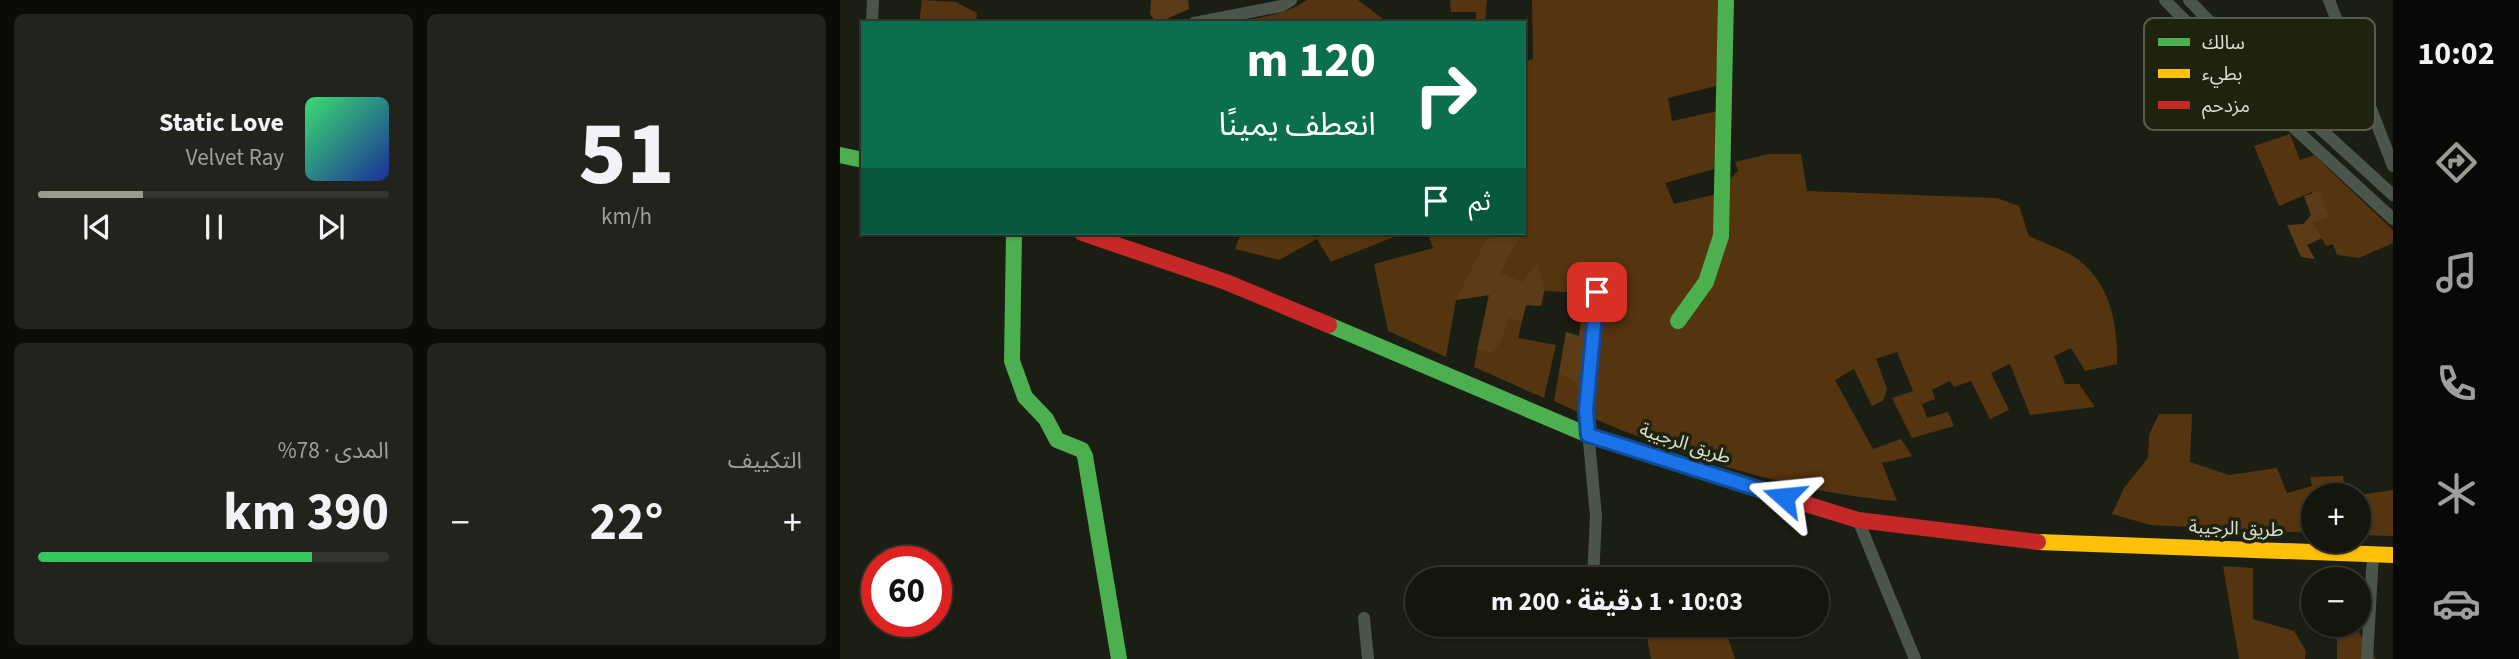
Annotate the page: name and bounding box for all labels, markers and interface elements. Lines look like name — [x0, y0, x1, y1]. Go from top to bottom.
legend — [2144, 18, 2375, 130]
text: 120 m — [1247, 26, 1376, 96]
text: سالك — [2202, 30, 2245, 57]
text: 10:02 — [2417, 31, 2495, 77]
icon: right — [1400, 49, 1491, 140]
text: بطيء — [2202, 61, 2242, 88]
text: 51 — [578, 90, 675, 219]
text: مزدحم — [2202, 93, 2250, 120]
text: انعطف يمينًا — [1219, 102, 1376, 148]
text: Static Love — [159, 104, 284, 141]
icon: directions — [2432, 138, 2481, 187]
text: Velvet Ray — [186, 141, 284, 174]
icon: arrive — [1417, 182, 1455, 220]
text: ثم — [1469, 183, 1491, 220]
text: km/h — [601, 200, 652, 233]
icon: previous — [78, 208, 116, 246]
icon: pause — [195, 208, 233, 246]
icon: next — [312, 208, 350, 246]
icon: music — [2432, 248, 2481, 297]
pin — [1567, 262, 1627, 322]
icon: arrive — [1578, 273, 1616, 311]
icon: phone — [2432, 359, 2481, 408]
street label: طريق الرجيبة — [1636, 416, 1734, 472]
text: المدى · 78% — [278, 434, 389, 467]
text: التكييف — [728, 444, 802, 477]
position arrow — [1747, 460, 1821, 534]
icon: climate — [2432, 469, 2481, 518]
text: 390 km — [223, 476, 389, 550]
map controls — [2301, 483, 2371, 637]
button: + — [2301, 483, 2371, 553]
text: 22° — [590, 486, 663, 560]
text: − — [451, 496, 470, 550]
text: + — [783, 496, 802, 550]
street label: طريق الرجيبة — [2188, 514, 2284, 544]
speed limit sign: 60 — [861, 546, 952, 637]
button: − — [2301, 567, 2371, 637]
icon: car — [2432, 579, 2481, 628]
text: 10:03 · 1 دقيقة · 200 m — [1491, 583, 1743, 620]

